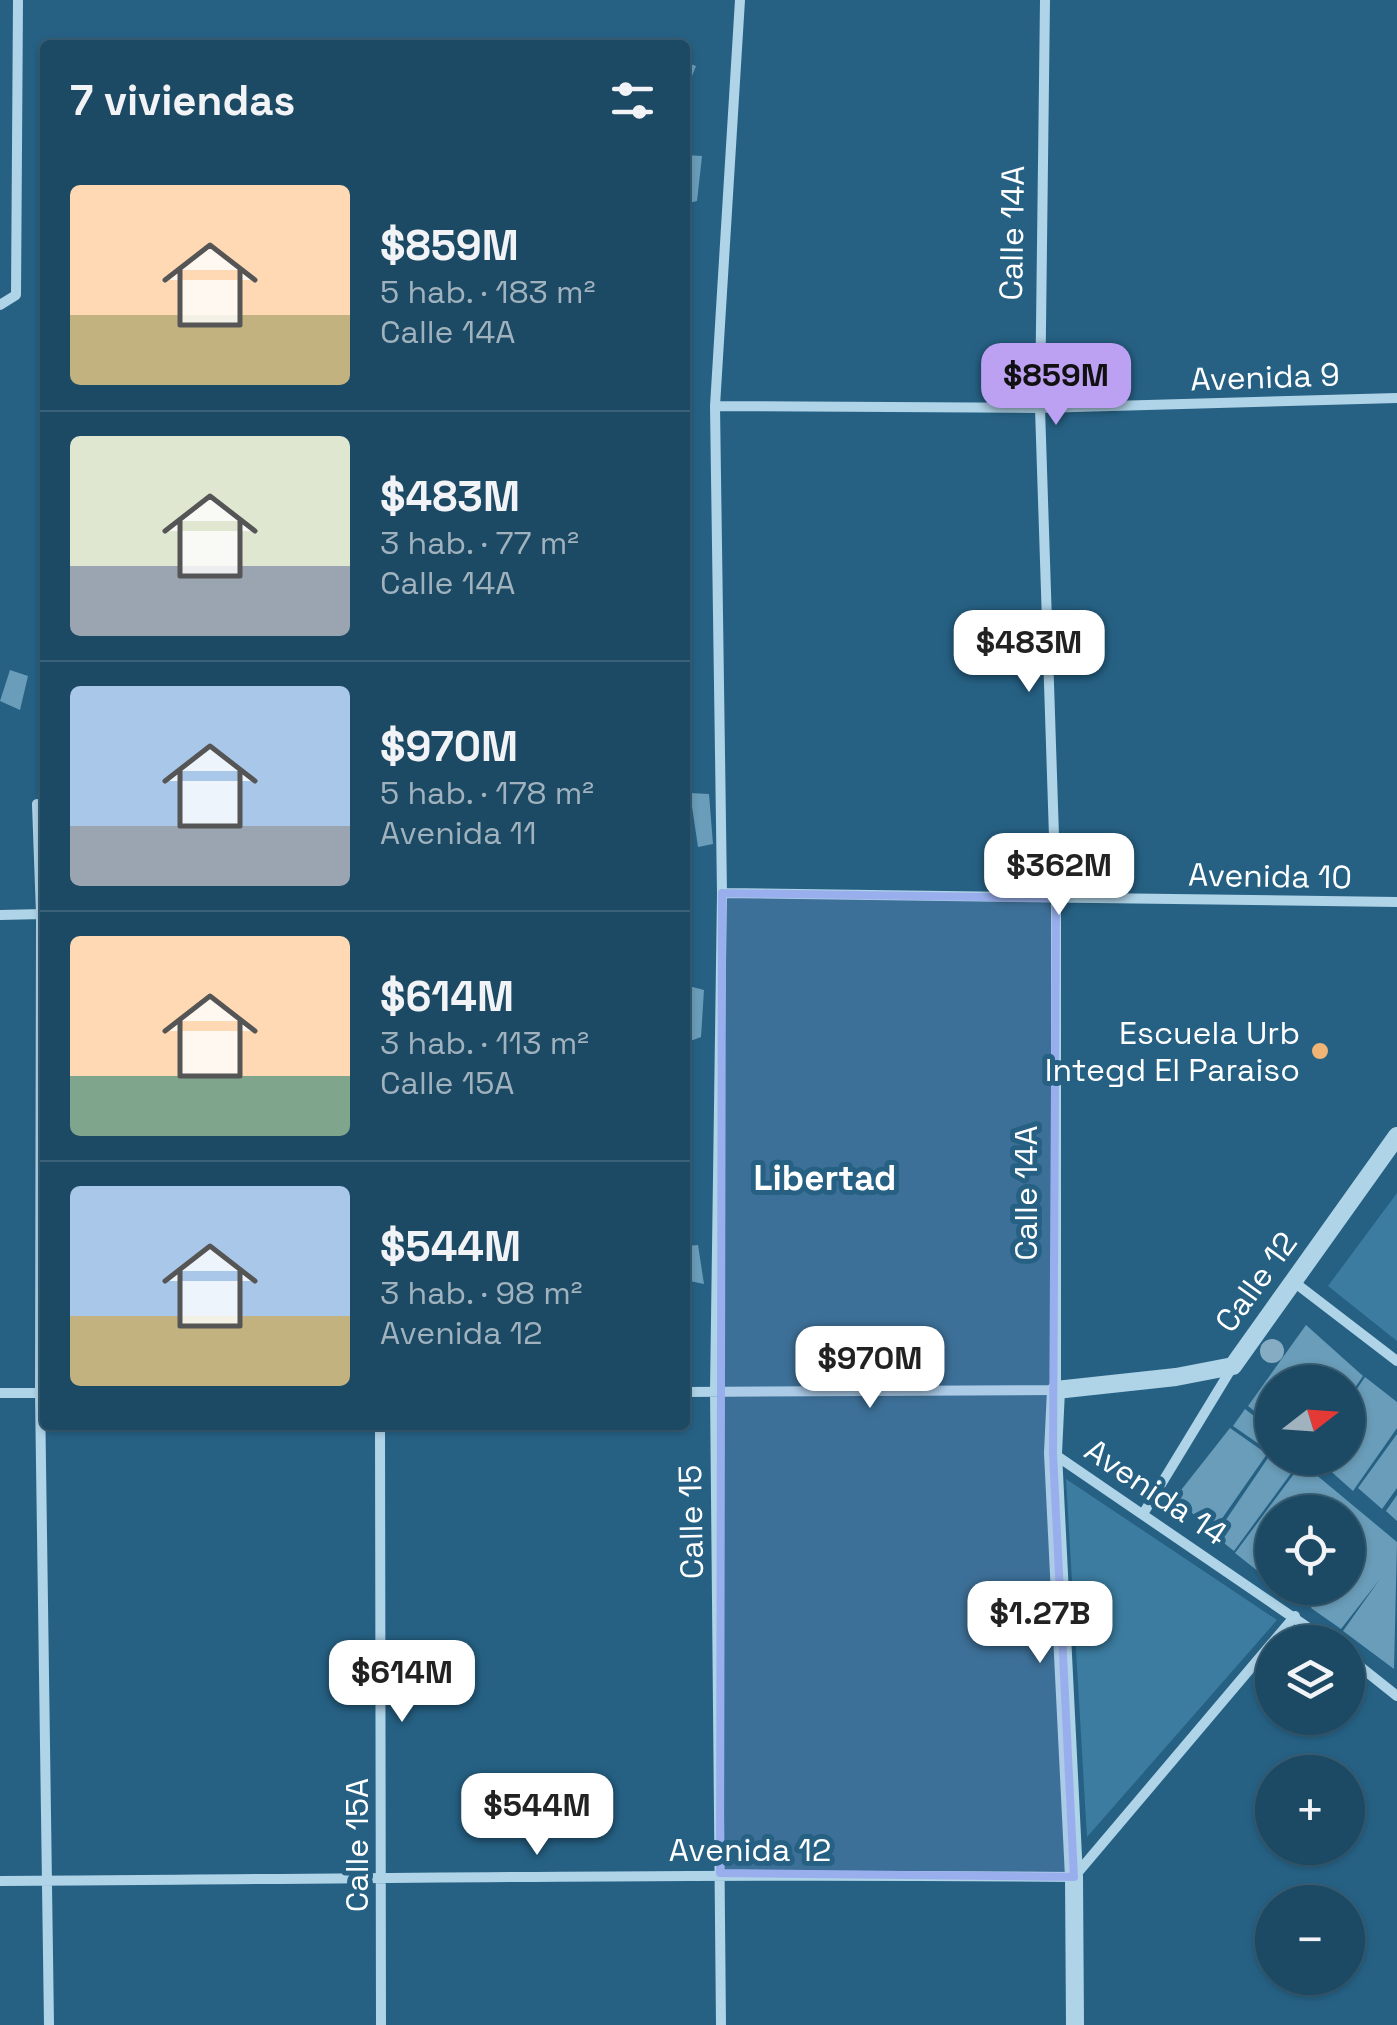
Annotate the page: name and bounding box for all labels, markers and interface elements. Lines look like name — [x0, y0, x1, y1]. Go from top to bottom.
icon: filters — [605, 73, 660, 128]
text: 7 viviendas — [70, 74, 295, 127]
street label: Calle 14A — [991, 165, 1033, 301]
text: $859M — [380, 219, 519, 272]
icon: home — [150, 225, 270, 345]
text: 5 hab. · 183 m² — [380, 272, 595, 312]
text: Calle 14A — [380, 312, 515, 352]
pin: $859M — [986, 343, 1126, 428]
street label: Avenida 9 — [1190, 354, 1340, 400]
text: $859M — [1003, 355, 1109, 395]
text: $483M — [380, 470, 520, 523]
icon: home — [150, 476, 270, 596]
text: 3 hab. · 77 m² — [380, 523, 579, 563]
text: Calle 14A — [380, 563, 515, 603]
pin: $483M — [959, 610, 1099, 695]
text: $483M — [976, 622, 1082, 662]
text: $970M — [380, 720, 518, 773]
icon: home — [150, 726, 270, 846]
text: 5 hab. · 178 m² — [380, 773, 594, 813]
text: Avenida 11 — [380, 813, 537, 853]
pin: $362M — [989, 833, 1129, 918]
text: $362M — [1006, 845, 1112, 885]
street label: Avenida 10 — [1188, 855, 1352, 897]
text: $614M — [380, 970, 514, 1023]
icon: home — [150, 976, 270, 1096]
place label: Escuela Urb Integd El Paraiso — [1045, 1013, 1300, 1090]
text: 3 hab. · 113 m² — [380, 1023, 589, 1063]
marker: Escuela Urb Integd El Paraiso — [1309, 1040, 1331, 1062]
text: Calle 15A — [380, 1063, 515, 1103]
street label: Calle 14A — [1006, 1125, 1046, 1261]
district label: Libertad — [754, 1156, 896, 1200]
text: $544M — [380, 1220, 521, 1273]
street label: Calle 12 — [1206, 1224, 1306, 1340]
icon: home — [150, 1226, 270, 1346]
text: 3 hab. · 98 m² — [380, 1273, 582, 1313]
text: Avenida 12 — [380, 1313, 543, 1353]
pin: $970M — [800, 1326, 940, 1411]
text: $970M — [817, 1338, 923, 1378]
north arrow — [1255, 1365, 1365, 1475]
map controls — [1255, 1365, 1365, 1995]
street label: Avenida 14 — [1077, 1430, 1235, 1554]
street label: Calle 15 — [670, 1464, 712, 1580]
button: locate — [1255, 1495, 1365, 1605]
pin: $1.27B — [959, 1581, 1121, 1666]
text: $1.27B — [989, 1593, 1091, 1633]
button: layers — [1255, 1625, 1365, 1735]
pin: $614M — [332, 1640, 472, 1725]
text: $614M — [351, 1652, 453, 1692]
button: + — [1255, 1755, 1365, 1865]
pin: $544M — [467, 1773, 607, 1858]
street label: Calle 15A — [337, 1778, 377, 1912]
text: $544M — [483, 1785, 591, 1825]
street label: Avenida 12 — [669, 1830, 831, 1870]
button: − — [1255, 1885, 1365, 1995]

